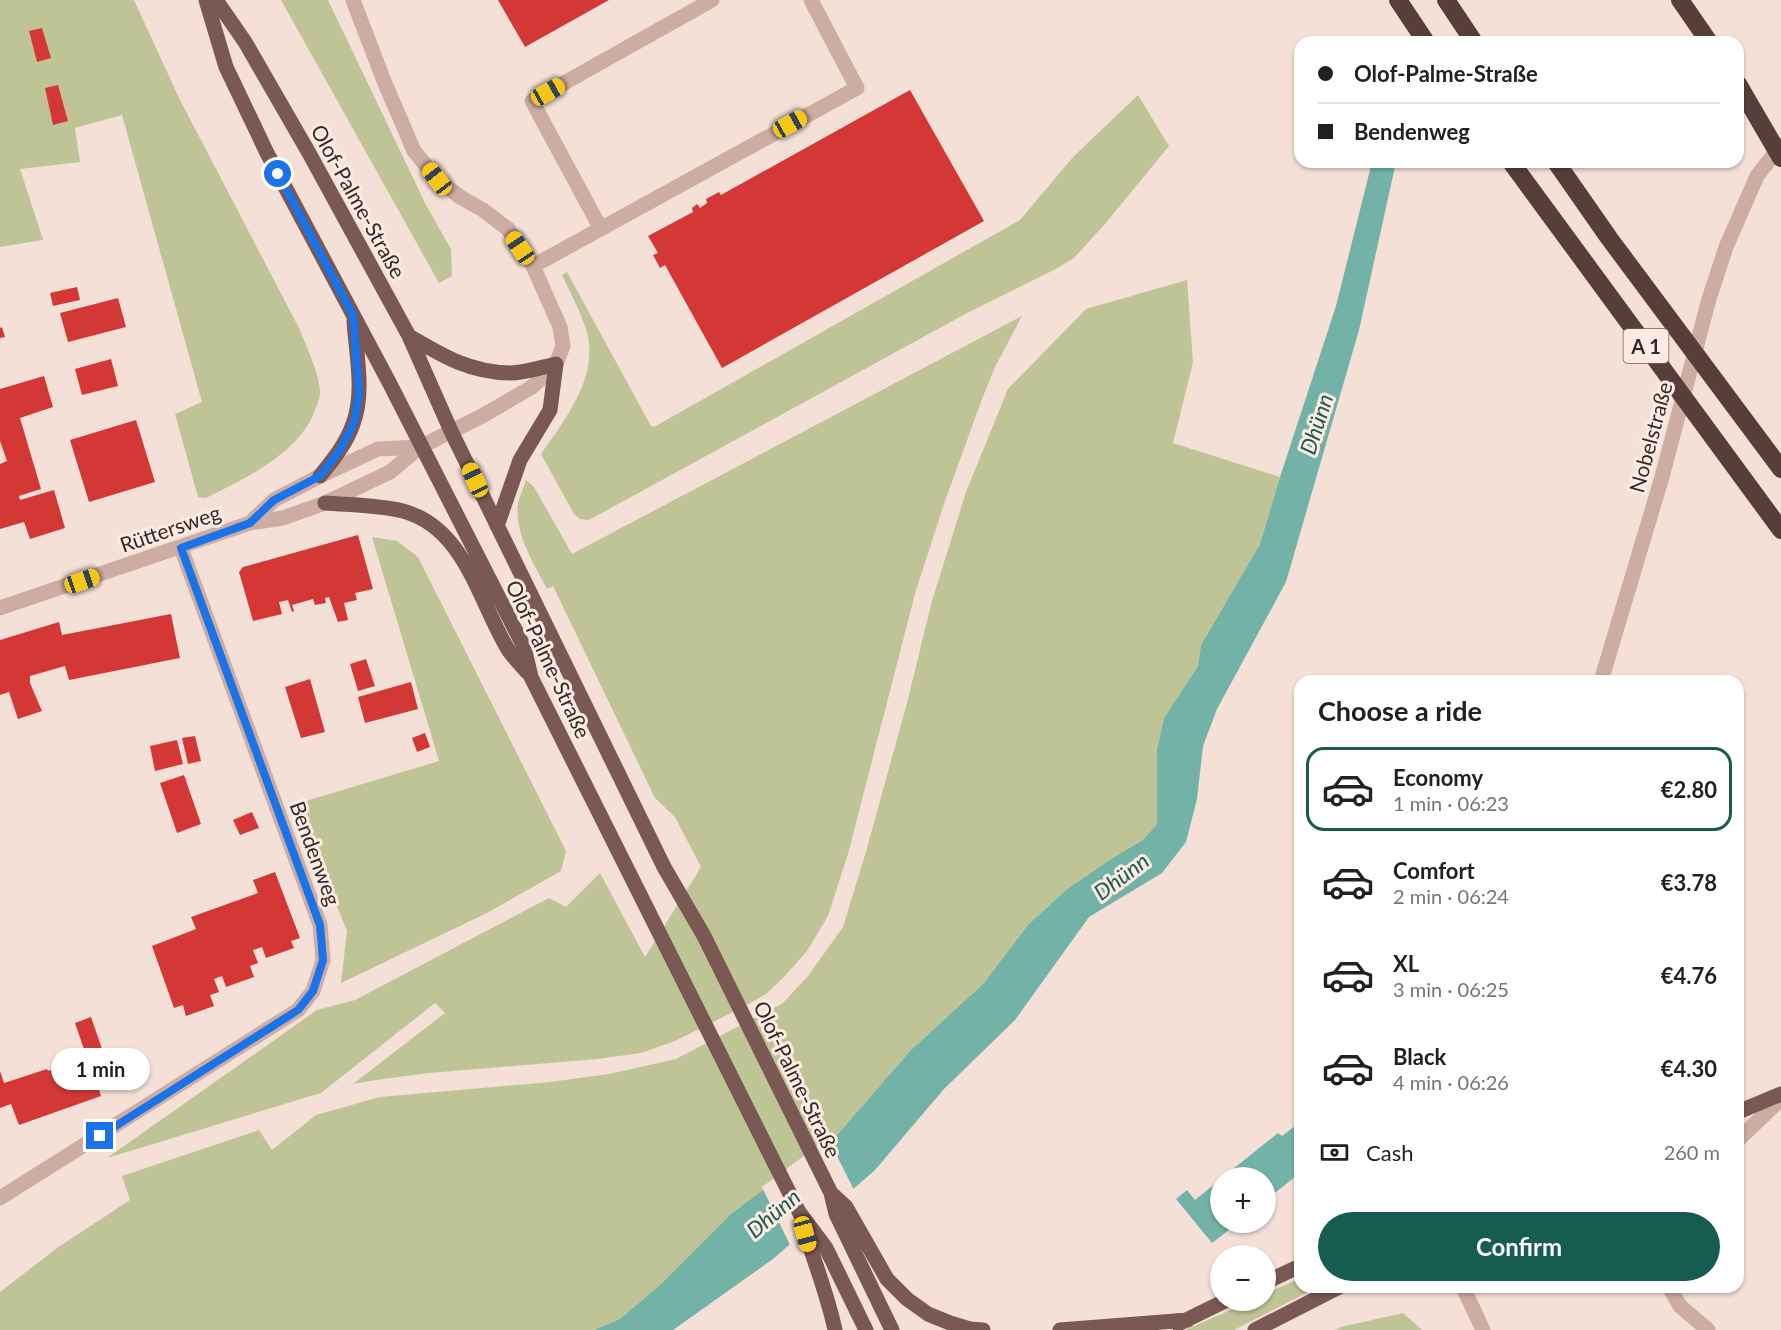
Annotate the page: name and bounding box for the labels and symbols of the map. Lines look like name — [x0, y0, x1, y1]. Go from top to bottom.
car — [528, 75, 568, 109]
car — [770, 107, 810, 141]
street label: Olof-Palme-Straße — [306, 120, 412, 282]
car — [419, 159, 455, 199]
route start — [264, 160, 291, 187]
car — [502, 228, 538, 268]
road number: A 1 — [1624, 329, 1668, 363]
street label: Nobelstraße — [1623, 379, 1677, 495]
water label: Dhünn — [1294, 390, 1338, 458]
car — [459, 460, 491, 500]
street label: Rüttersweg — [116, 499, 224, 557]
car — [62, 567, 102, 595]
street label: Olof-Palme-Straße — [501, 576, 597, 742]
street label: Bendenweg — [286, 797, 346, 909]
water label: Dhünn — [1088, 847, 1154, 905]
street label: Olof-Palme-Straße — [749, 996, 847, 1162]
callout: 1 min — [51, 1049, 150, 1091]
route end — [86, 1122, 113, 1149]
water label: Dhünn — [741, 1183, 805, 1243]
car — [792, 1214, 818, 1254]

